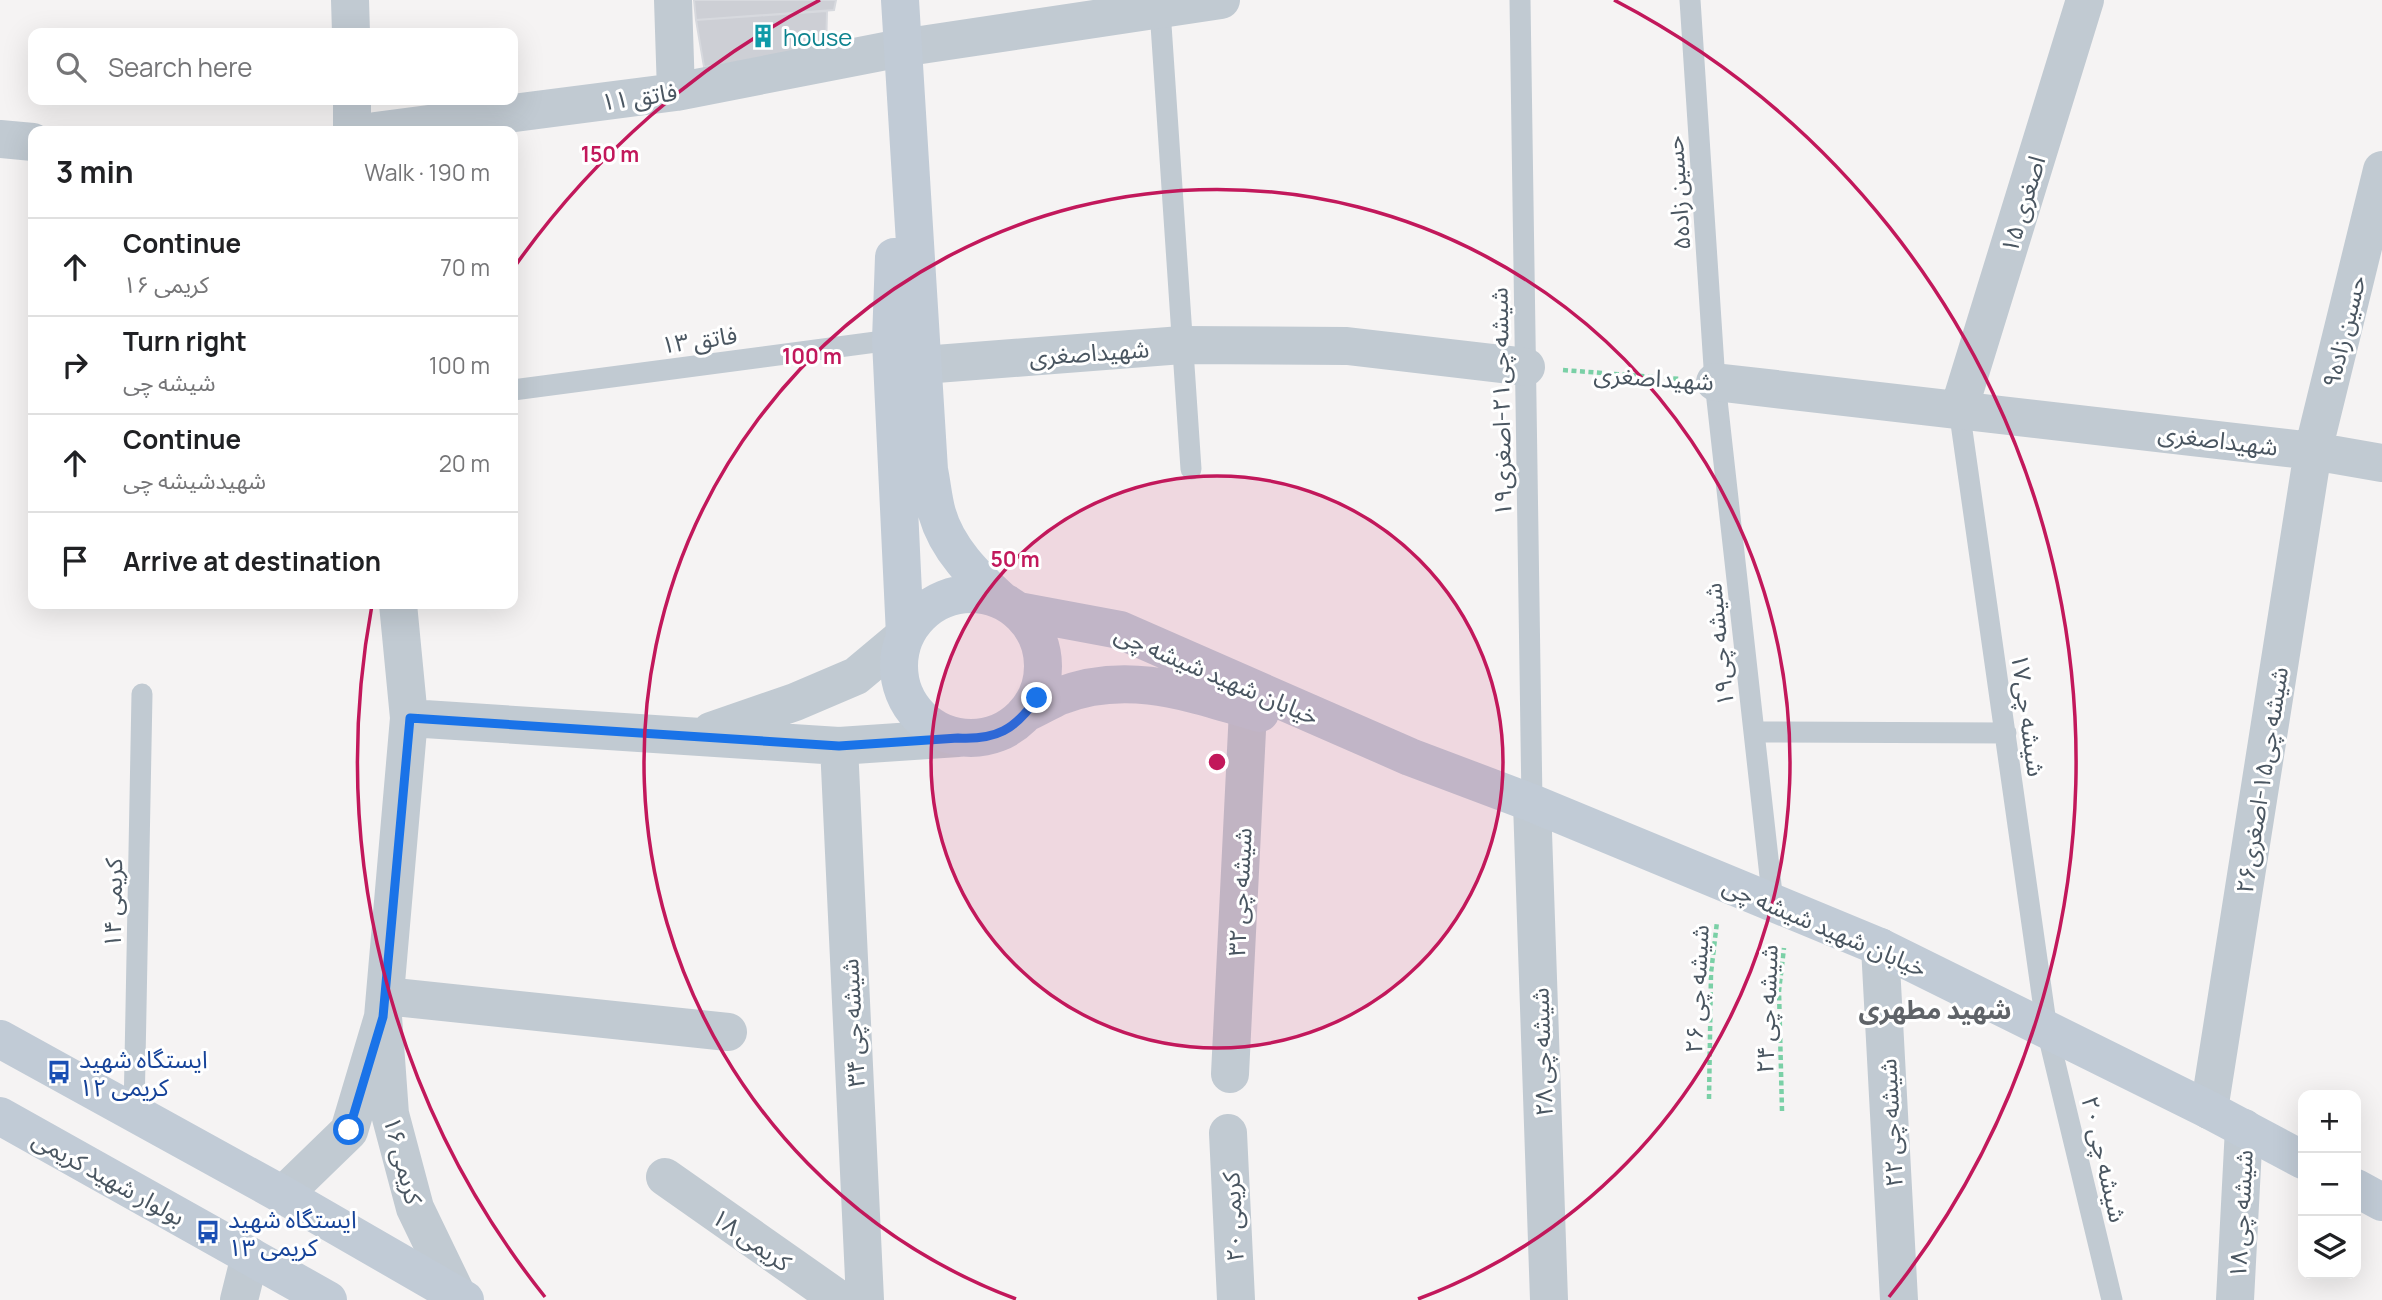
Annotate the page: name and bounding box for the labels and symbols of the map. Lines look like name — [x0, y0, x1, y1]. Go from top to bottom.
place label: house — [783, 20, 852, 53]
building icon: house — [749, 22, 777, 50]
street label: فاتق ۱۱ — [599, 74, 679, 118]
street label: حسین زاده۵ — [1657, 135, 1697, 251]
text: 150 m — [581, 140, 639, 168]
street label: اصغری ۱۵ — [1992, 151, 2052, 257]
street label: حسین زاده۹ — [2313, 271, 2373, 391]
street label: شیشه چی۲۱-اصغری۱۹ — [1482, 287, 1519, 517]
street label: فاتق ۱۳ — [659, 317, 739, 361]
street label: شهیداصغری — [1028, 331, 1150, 373]
text: 100 m — [782, 342, 842, 370]
street label: شهیداصغری — [1593, 356, 1715, 398]
street label: شهیداصغری — [2156, 415, 2280, 463]
text: 50 m — [990, 545, 1040, 573]
street label: شیشه چی۱۹ — [1695, 582, 1741, 708]
street label: خیابان شهید شیشه چی — [1110, 616, 1324, 732]
street label: شیشه چی۱۷ — [2004, 651, 2054, 779]
street label: شیشه چی۱۵-اصغری۲۶ — [2227, 664, 2295, 896]
route end — [1021, 682, 1052, 713]
centre of rings — [1205, 750, 1229, 774]
street label: شیشه چی ۳۲ — [1219, 827, 1259, 957]
street label: کریمی ۱۴ — [95, 857, 129, 948]
street label: خیابان شهید شیشه چی — [1718, 868, 1932, 984]
street label: شیشه چی ۲۶ — [1676, 924, 1716, 1054]
street label: شیشه چی ۲۴ — [1747, 944, 1785, 1074]
street label: شیشه چی ۳۴ — [832, 958, 872, 1088]
street label: شیشه چی ۲۸ — [1522, 987, 1560, 1117]
district label: شهید مطهری — [1858, 991, 2012, 1027]
place label: ایستگاه شهید کریمی ۱۲ — [79, 1042, 208, 1103]
bus stop icon: ایستگاه شهید کریمی ۱۲ — [45, 1058, 73, 1086]
street label: شیشه چی ۲۲ — [1870, 1058, 1910, 1188]
street label: شیشه چی ۲۰ — [2074, 1093, 2136, 1225]
street label: کریمی ۱۶ — [376, 1112, 432, 1209]
route start — [333, 1114, 364, 1145]
street label: بولوار شهید کریمی — [27, 1121, 191, 1233]
street label: شیشه چی ۱۸ — [2220, 1149, 2260, 1279]
street label: کریمی ۲۰ — [1213, 1170, 1251, 1263]
street label: کریمی ۱۸ — [706, 1200, 799, 1279]
place label: ایستگاه شهید کریمی ۱۳ — [228, 1202, 357, 1263]
bus stop icon: ایستگاه شهید کریمی ۱۳ — [194, 1218, 222, 1246]

